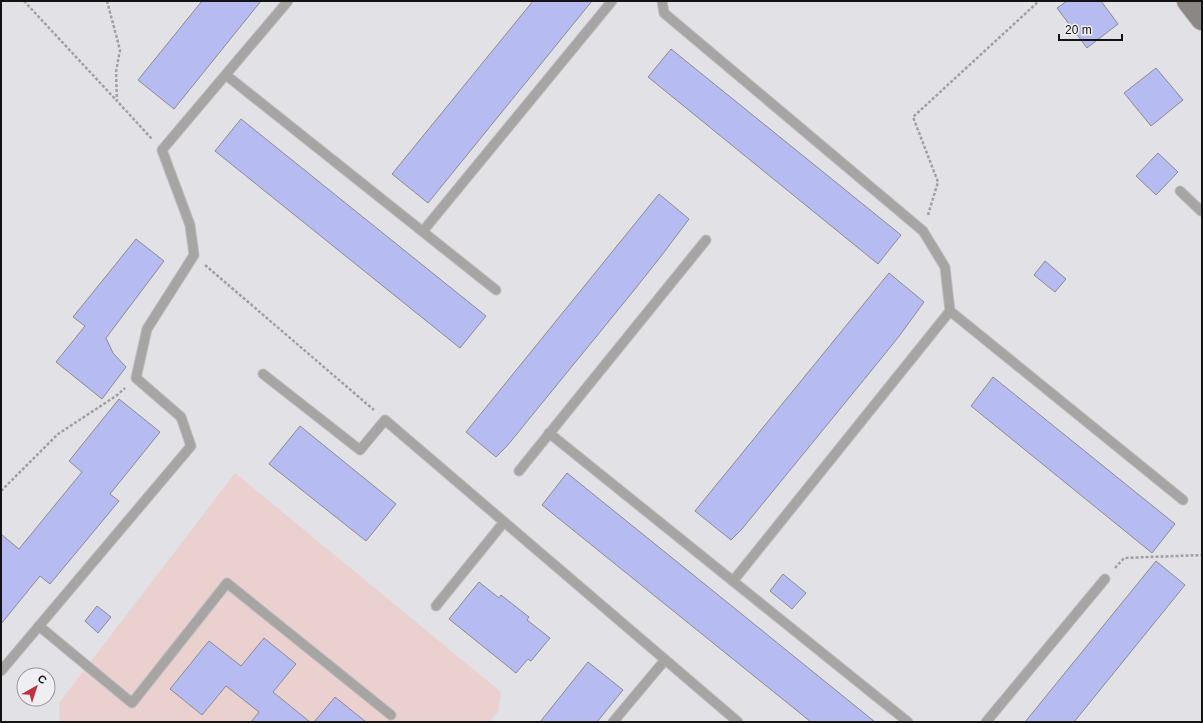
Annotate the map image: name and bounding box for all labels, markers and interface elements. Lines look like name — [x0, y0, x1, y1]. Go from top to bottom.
scale bar — [1059, 16, 1122, 42]
text: 20 m — [1065, 23, 1092, 37]
north arrow — [16, 667, 56, 707]
text: С — [35, 672, 49, 686]

